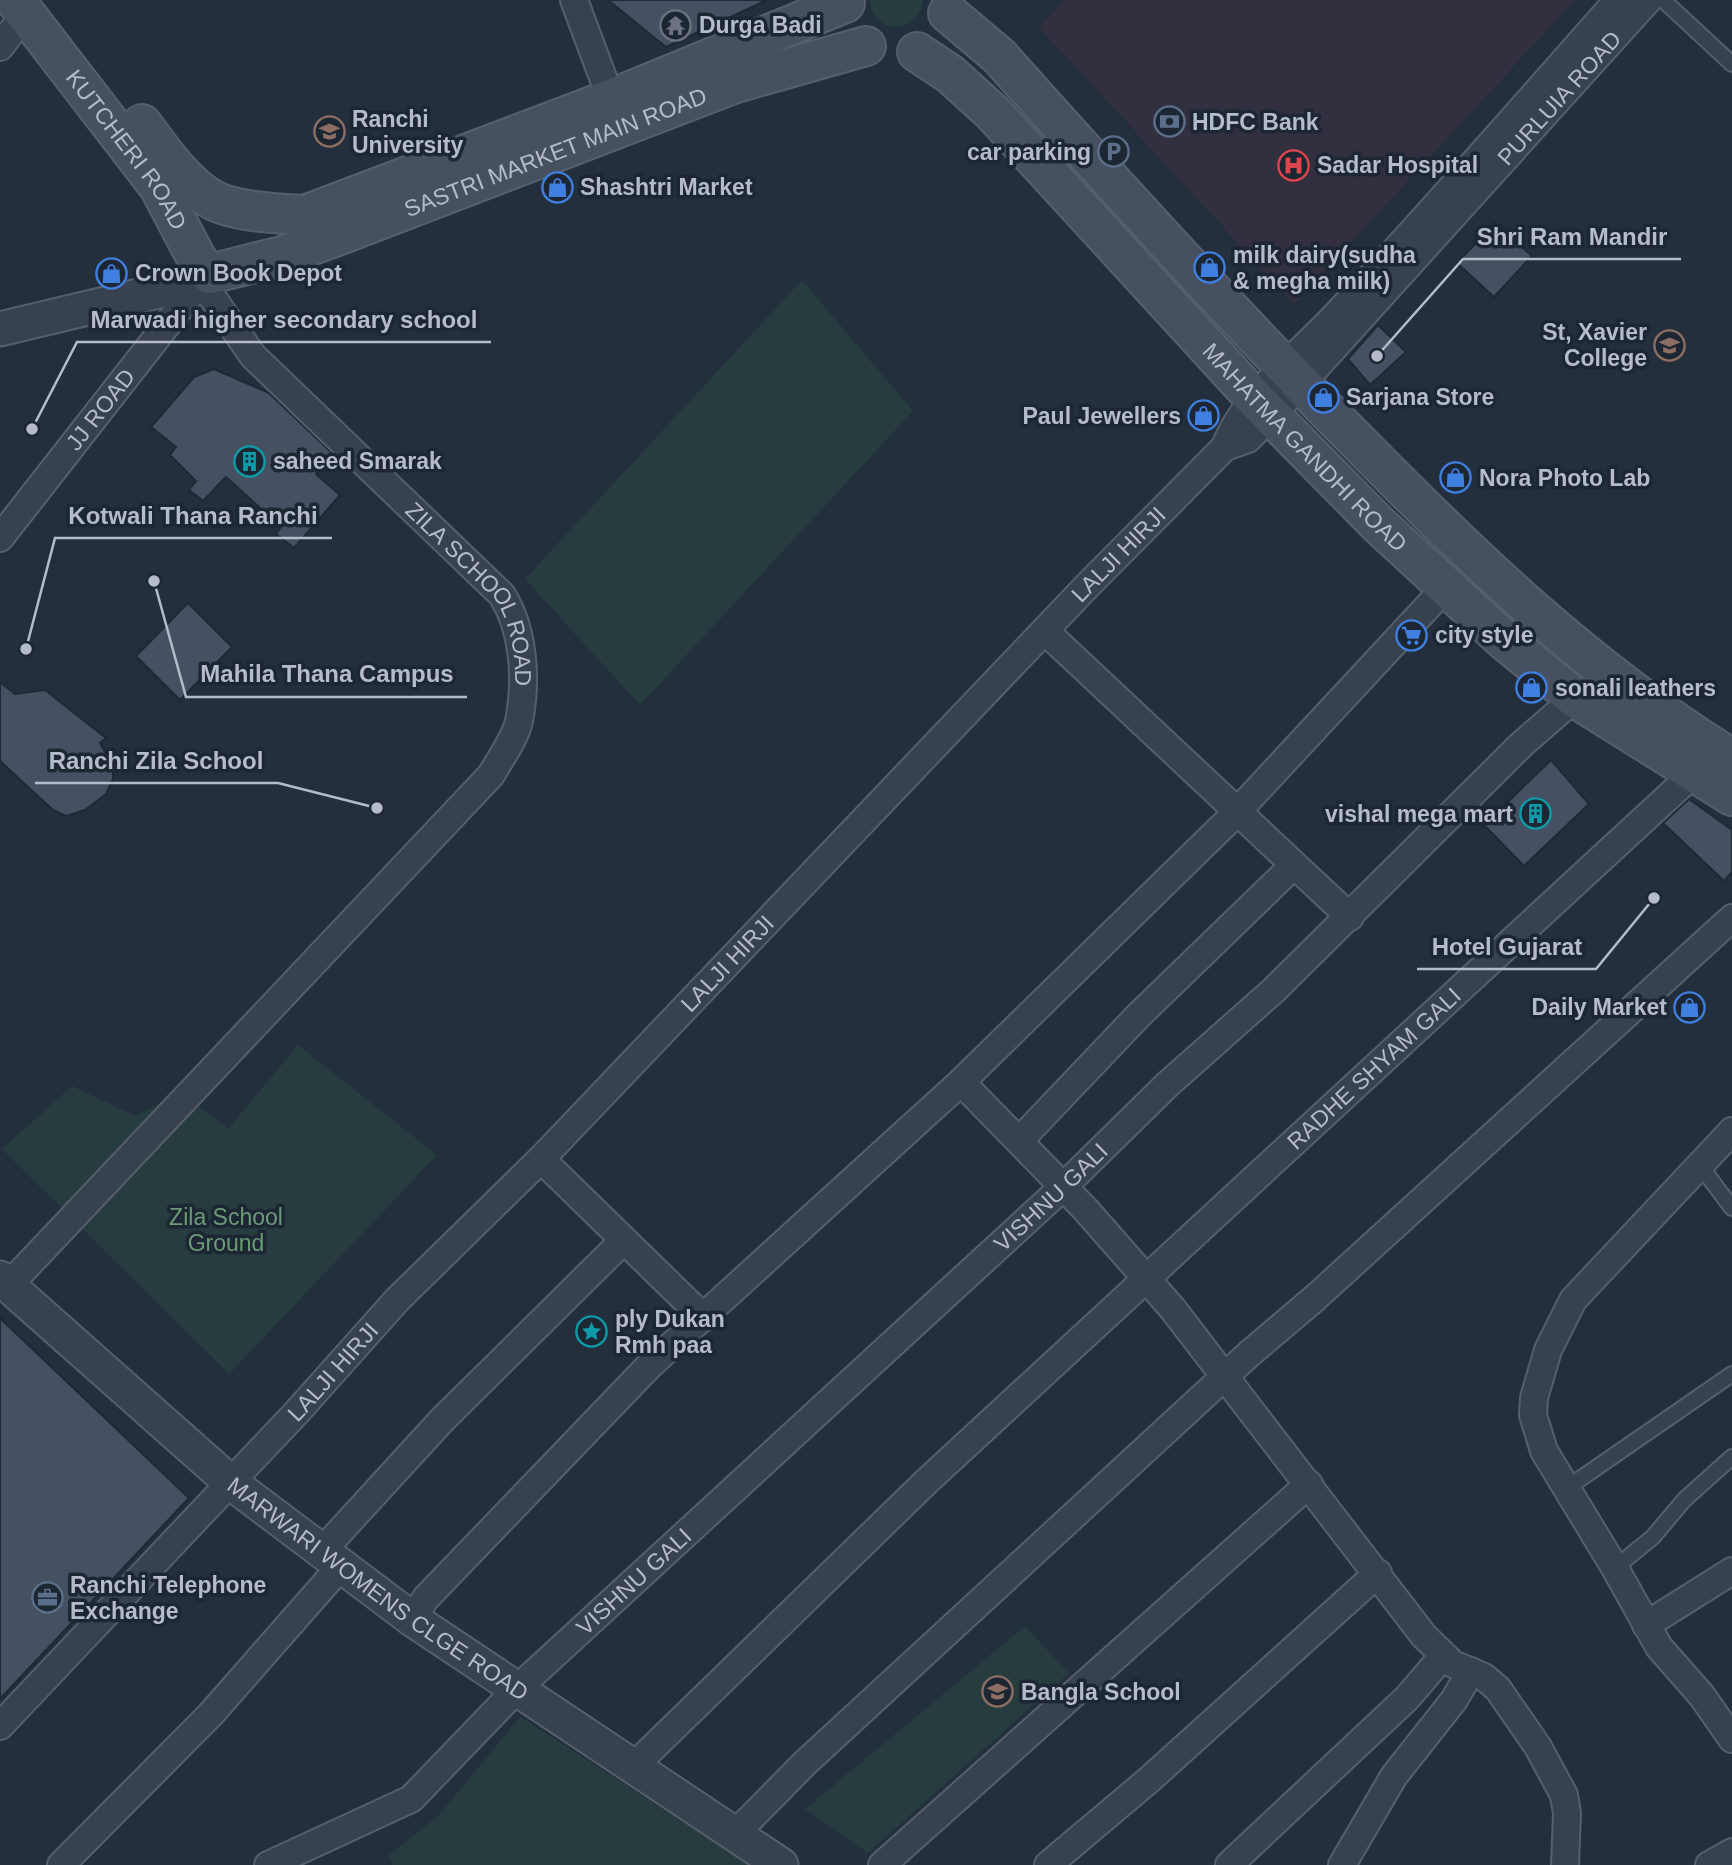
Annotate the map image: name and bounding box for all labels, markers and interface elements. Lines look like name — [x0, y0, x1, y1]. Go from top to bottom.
temple icon: Durga Badi — [659, 8, 693, 42]
place label: Durga Badi — [699, 12, 822, 38]
street label: PURLUIA ROAD — [1492, 26, 1626, 170]
street label: KUTCHERI ROAD — [61, 65, 192, 234]
street label: SASTRI MARKET MAIN ROAD — [401, 83, 710, 222]
bank icon: HDFC Bank — [1152, 105, 1186, 139]
place label: Ranchi University — [352, 106, 463, 158]
place label: HDFC Bank — [1192, 109, 1319, 135]
school or university icon: Ranchi University — [312, 115, 346, 149]
parking icon: car parking — [1097, 135, 1131, 169]
place label: car parking — [967, 139, 1091, 165]
hospital icon: Sadar Hospital — [1277, 148, 1311, 182]
place label: Sadar Hospital — [1317, 152, 1478, 178]
shop icon: Shashtri Market — [540, 170, 574, 204]
place label: Shashtri Market — [580, 174, 753, 200]
callout: Shri Ram Mandir — [1463, 214, 1681, 259]
text: Shri Ram Mandir — [1477, 223, 1667, 250]
place label: milk dairy(sudha & megha milk) — [1233, 242, 1416, 294]
shop icon: milk dairy(sudha & megha milk) — [1193, 251, 1227, 285]
shop icon: Crown Book Depot — [95, 256, 129, 290]
place label: Crown Book Depot — [135, 260, 342, 286]
callout: Marwadi higher secondary school — [77, 297, 491, 342]
text: Marwadi higher secondary school — [91, 306, 477, 333]
place label: St, Xavier College — [1542, 319, 1647, 371]
school or university icon: St, Xavier College — [1653, 328, 1687, 362]
street label: MAHATMA GANDHI ROAD — [1197, 338, 1412, 557]
street label: JJ ROAD — [61, 364, 140, 455]
shop icon: Sarjana Store — [1306, 380, 1340, 414]
place label: Sarjana Store — [1346, 384, 1494, 410]
shop icon: Paul Jewellers — [1187, 399, 1221, 433]
place label: Paul Jewellers — [1022, 403, 1181, 429]
building icon: saheed Smarak — [233, 444, 267, 478]
place label: saheed Smarak — [273, 448, 442, 474]
shop icon: Nora Photo Lab — [1439, 461, 1473, 495]
place label: Nora Photo Lab — [1479, 465, 1650, 491]
callout: Kotwali Thana Ranchi — [55, 493, 332, 538]
street label: ZILA SCHOOL ROAD — [401, 497, 536, 686]
text: Kotwali Thana Ranchi — [68, 502, 318, 529]
street label: LALJI HIRJI — [1066, 502, 1171, 607]
supermarket icon: city style — [1395, 618, 1429, 652]
place label: city style — [1435, 622, 1533, 648]
callout: Mahila Thana Campus — [186, 652, 467, 697]
text: Mahila Thana Campus — [200, 660, 454, 687]
shop icon: sonali leathers — [1515, 671, 1549, 705]
place label: sonali leathers — [1555, 675, 1716, 701]
callout: Ranchi Zila School — [35, 738, 278, 783]
text: Ranchi Zila School — [49, 747, 263, 774]
building icon: vishal mega mart — [1519, 797, 1553, 831]
place label: vishal mega mart — [1325, 801, 1513, 827]
street label: LALJI HIRJI — [676, 910, 779, 1017]
callout: Hotel Gujarat — [1417, 924, 1596, 969]
text: Hotel Gujarat — [1432, 933, 1582, 960]
street label: RADHE SHYAM GALI — [1282, 982, 1466, 1155]
shop icon: Daily Market — [1673, 990, 1707, 1024]
place label: Daily Market — [1531, 994, 1667, 1020]
street label: VISHNU GALI — [989, 1138, 1113, 1257]
park label: Zila School Ground — [169, 1204, 283, 1256]
place label: ply Dukan Rmh paa — [615, 1306, 725, 1358]
place icon: ply Dukan Rmh paa — [575, 1315, 609, 1349]
street label: LALJI HIRJI — [282, 1317, 383, 1426]
street label: MARWARI WOMENS CLGE ROAD — [222, 1472, 533, 1706]
street label: VISHNU GALI — [571, 1523, 696, 1640]
place label: Ranchi Telephone Exchange — [70, 1572, 266, 1624]
office icon: Ranchi Telephone Exchange — [30, 1581, 64, 1615]
school or university icon: Bangla School — [981, 1675, 1015, 1709]
place label: Bangla School — [1021, 1679, 1181, 1705]

